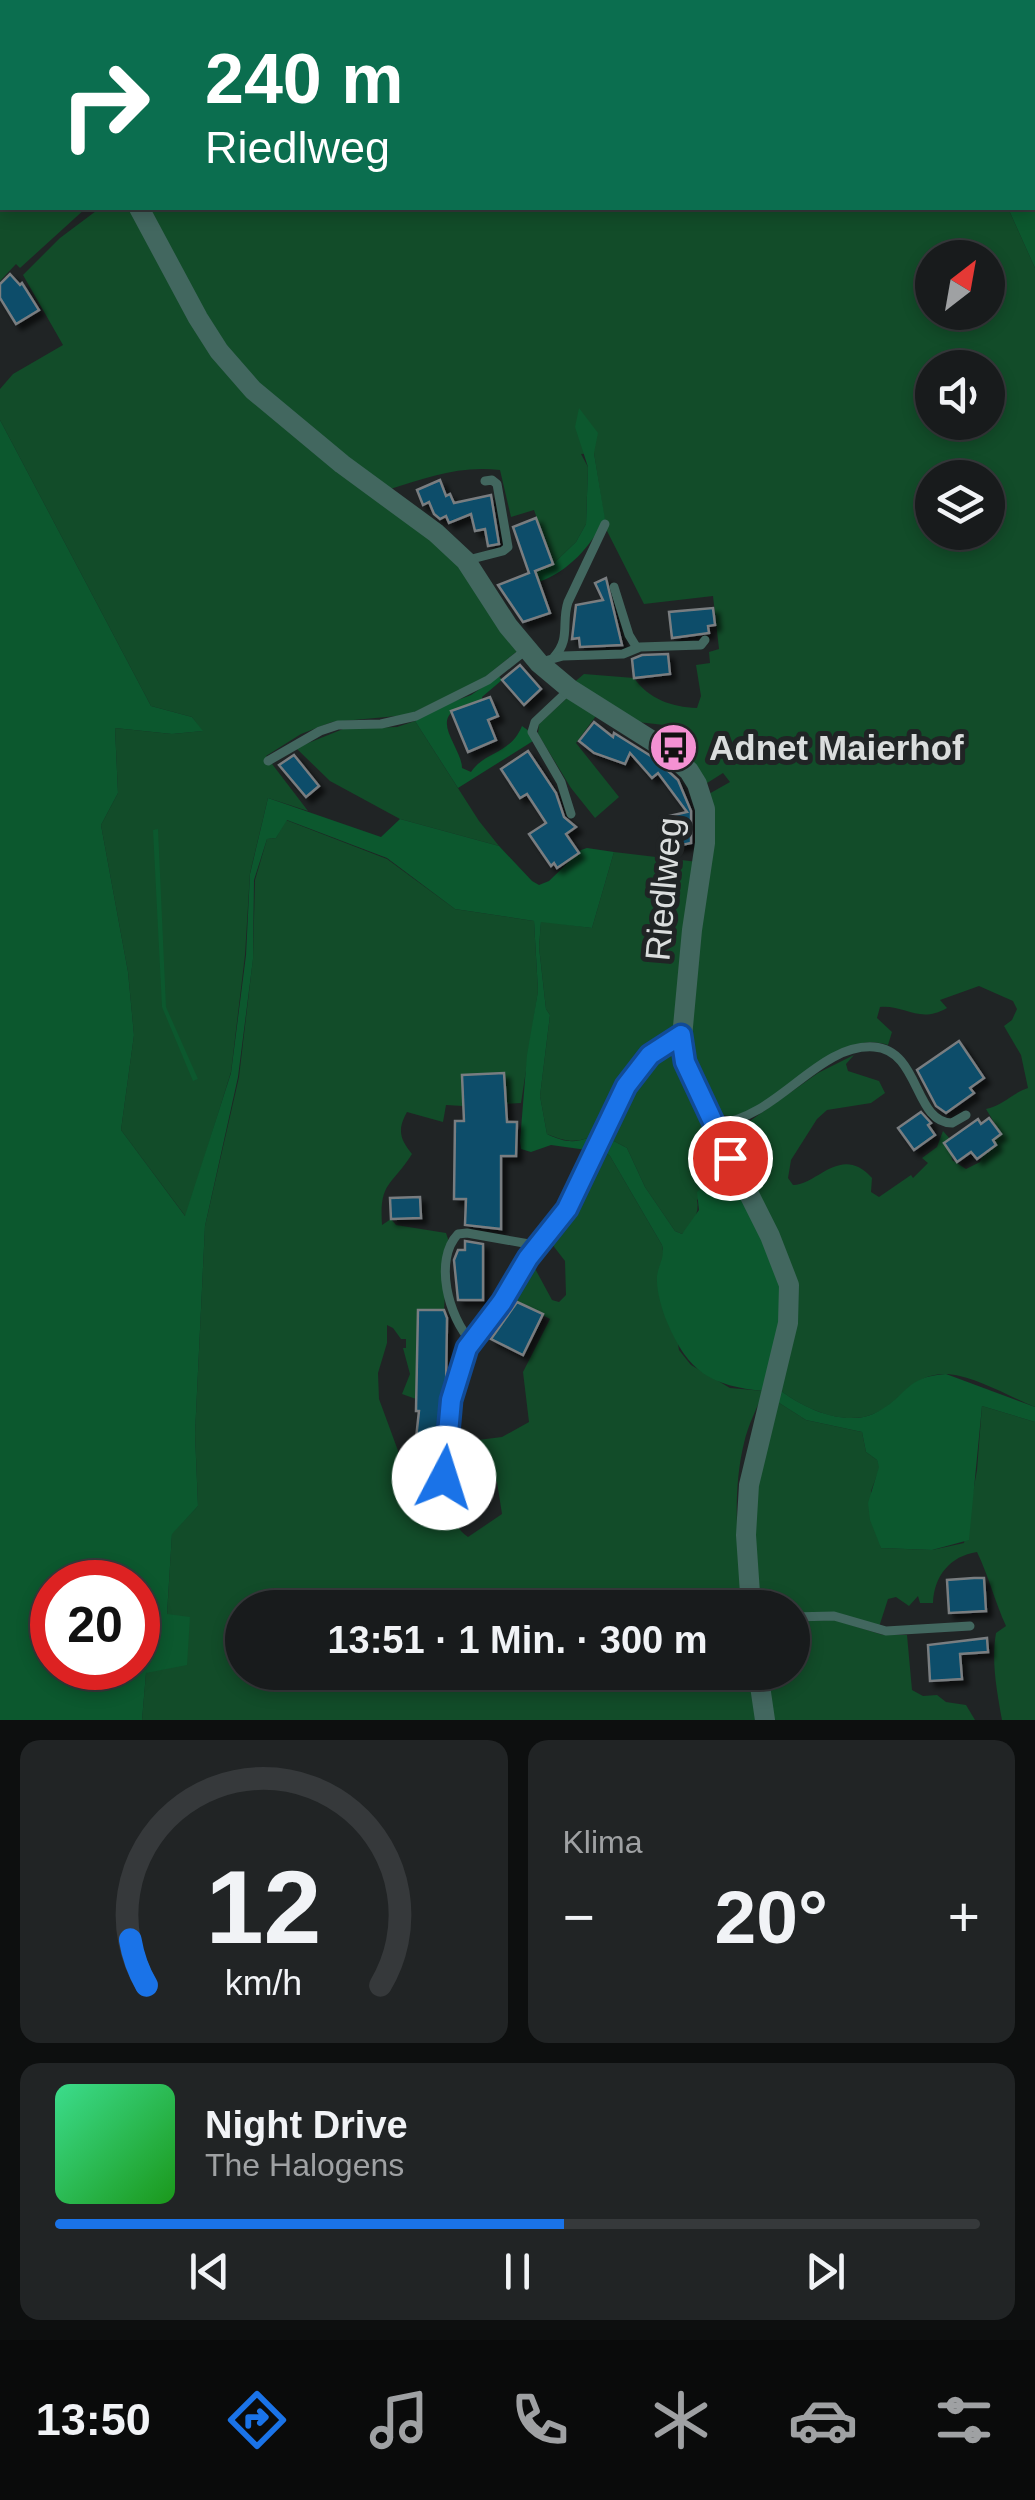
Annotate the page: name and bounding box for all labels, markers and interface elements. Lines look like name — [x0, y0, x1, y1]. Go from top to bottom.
icon: right — [40, 40, 170, 170]
text: 240 m — [205, 40, 403, 118]
text: Riedlweg — [205, 122, 390, 173]
north arrow — [915, 240, 1005, 330]
map controls — [915, 240, 1005, 550]
button: sound — [915, 350, 1005, 440]
button: layers — [915, 460, 1005, 550]
bus stop icon: Adnet Maierhof — [648, 721, 700, 773]
place label: Adnet Maierhof — [709, 728, 964, 767]
street label: Riedlweg — [637, 816, 689, 962]
pin — [688, 1116, 773, 1201]
icon: arrive — [703, 1131, 758, 1186]
position arrow — [392, 1426, 496, 1530]
speed limit sign: 20 — [30, 1560, 160, 1690]
text: 13:51 · 1 Min. · 300 m — [327, 1619, 708, 1661]
text: Klima — [563, 1824, 643, 1860]
text: 12 — [206, 1849, 322, 1965]
text: 20° — [715, 1875, 828, 1959]
text: − — [563, 1886, 595, 1948]
text: + — [948, 1886, 980, 1948]
text: km/h — [225, 1963, 302, 2003]
text: Night Drive — [205, 2104, 408, 2146]
text: The Halogens — [205, 2147, 404, 2183]
icon: previous — [182, 2244, 237, 2299]
icon: pause — [490, 2244, 545, 2299]
icon: next — [798, 2244, 853, 2299]
icon: directions — [222, 2385, 292, 2455]
icon: music — [364, 2385, 434, 2455]
icon: phone — [505, 2385, 575, 2455]
icon: climate — [646, 2385, 716, 2455]
icon: car — [788, 2385, 858, 2455]
icon: filters — [929, 2385, 999, 2455]
text: 13:50 — [36, 2394, 151, 2445]

